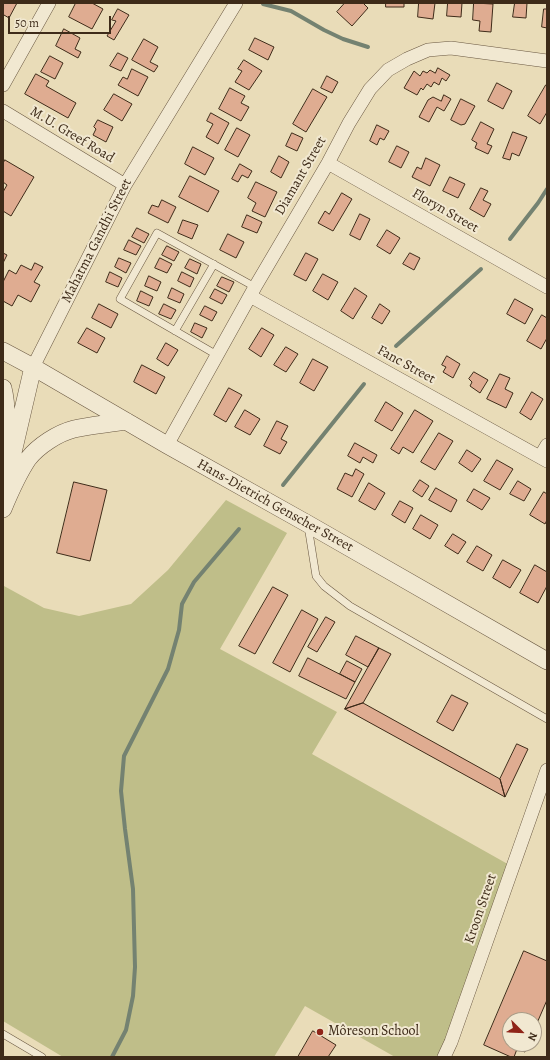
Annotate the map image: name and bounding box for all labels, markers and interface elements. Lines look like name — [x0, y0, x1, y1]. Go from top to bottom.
scale bar — [10, 8, 113, 34]
text: 50 m — [15, 15, 39, 31]
street label: M.U. Greef Road — [27, 103, 117, 167]
street label: Diamant Street — [272, 134, 330, 218]
street label: Mahatma Gandhi Street — [58, 176, 136, 306]
street label: Floryn Street — [409, 185, 481, 237]
street label: Fanc Street — [374, 342, 438, 388]
street label: Hans-Dietrich Genscher Street — [194, 456, 356, 556]
street label: Kroon Street — [461, 872, 501, 946]
north arrow — [502, 1012, 542, 1052]
place label: Môreson School — [328, 1024, 419, 1040]
marker: Môreson School — [315, 1027, 325, 1037]
text: N — [524, 1030, 541, 1043]

